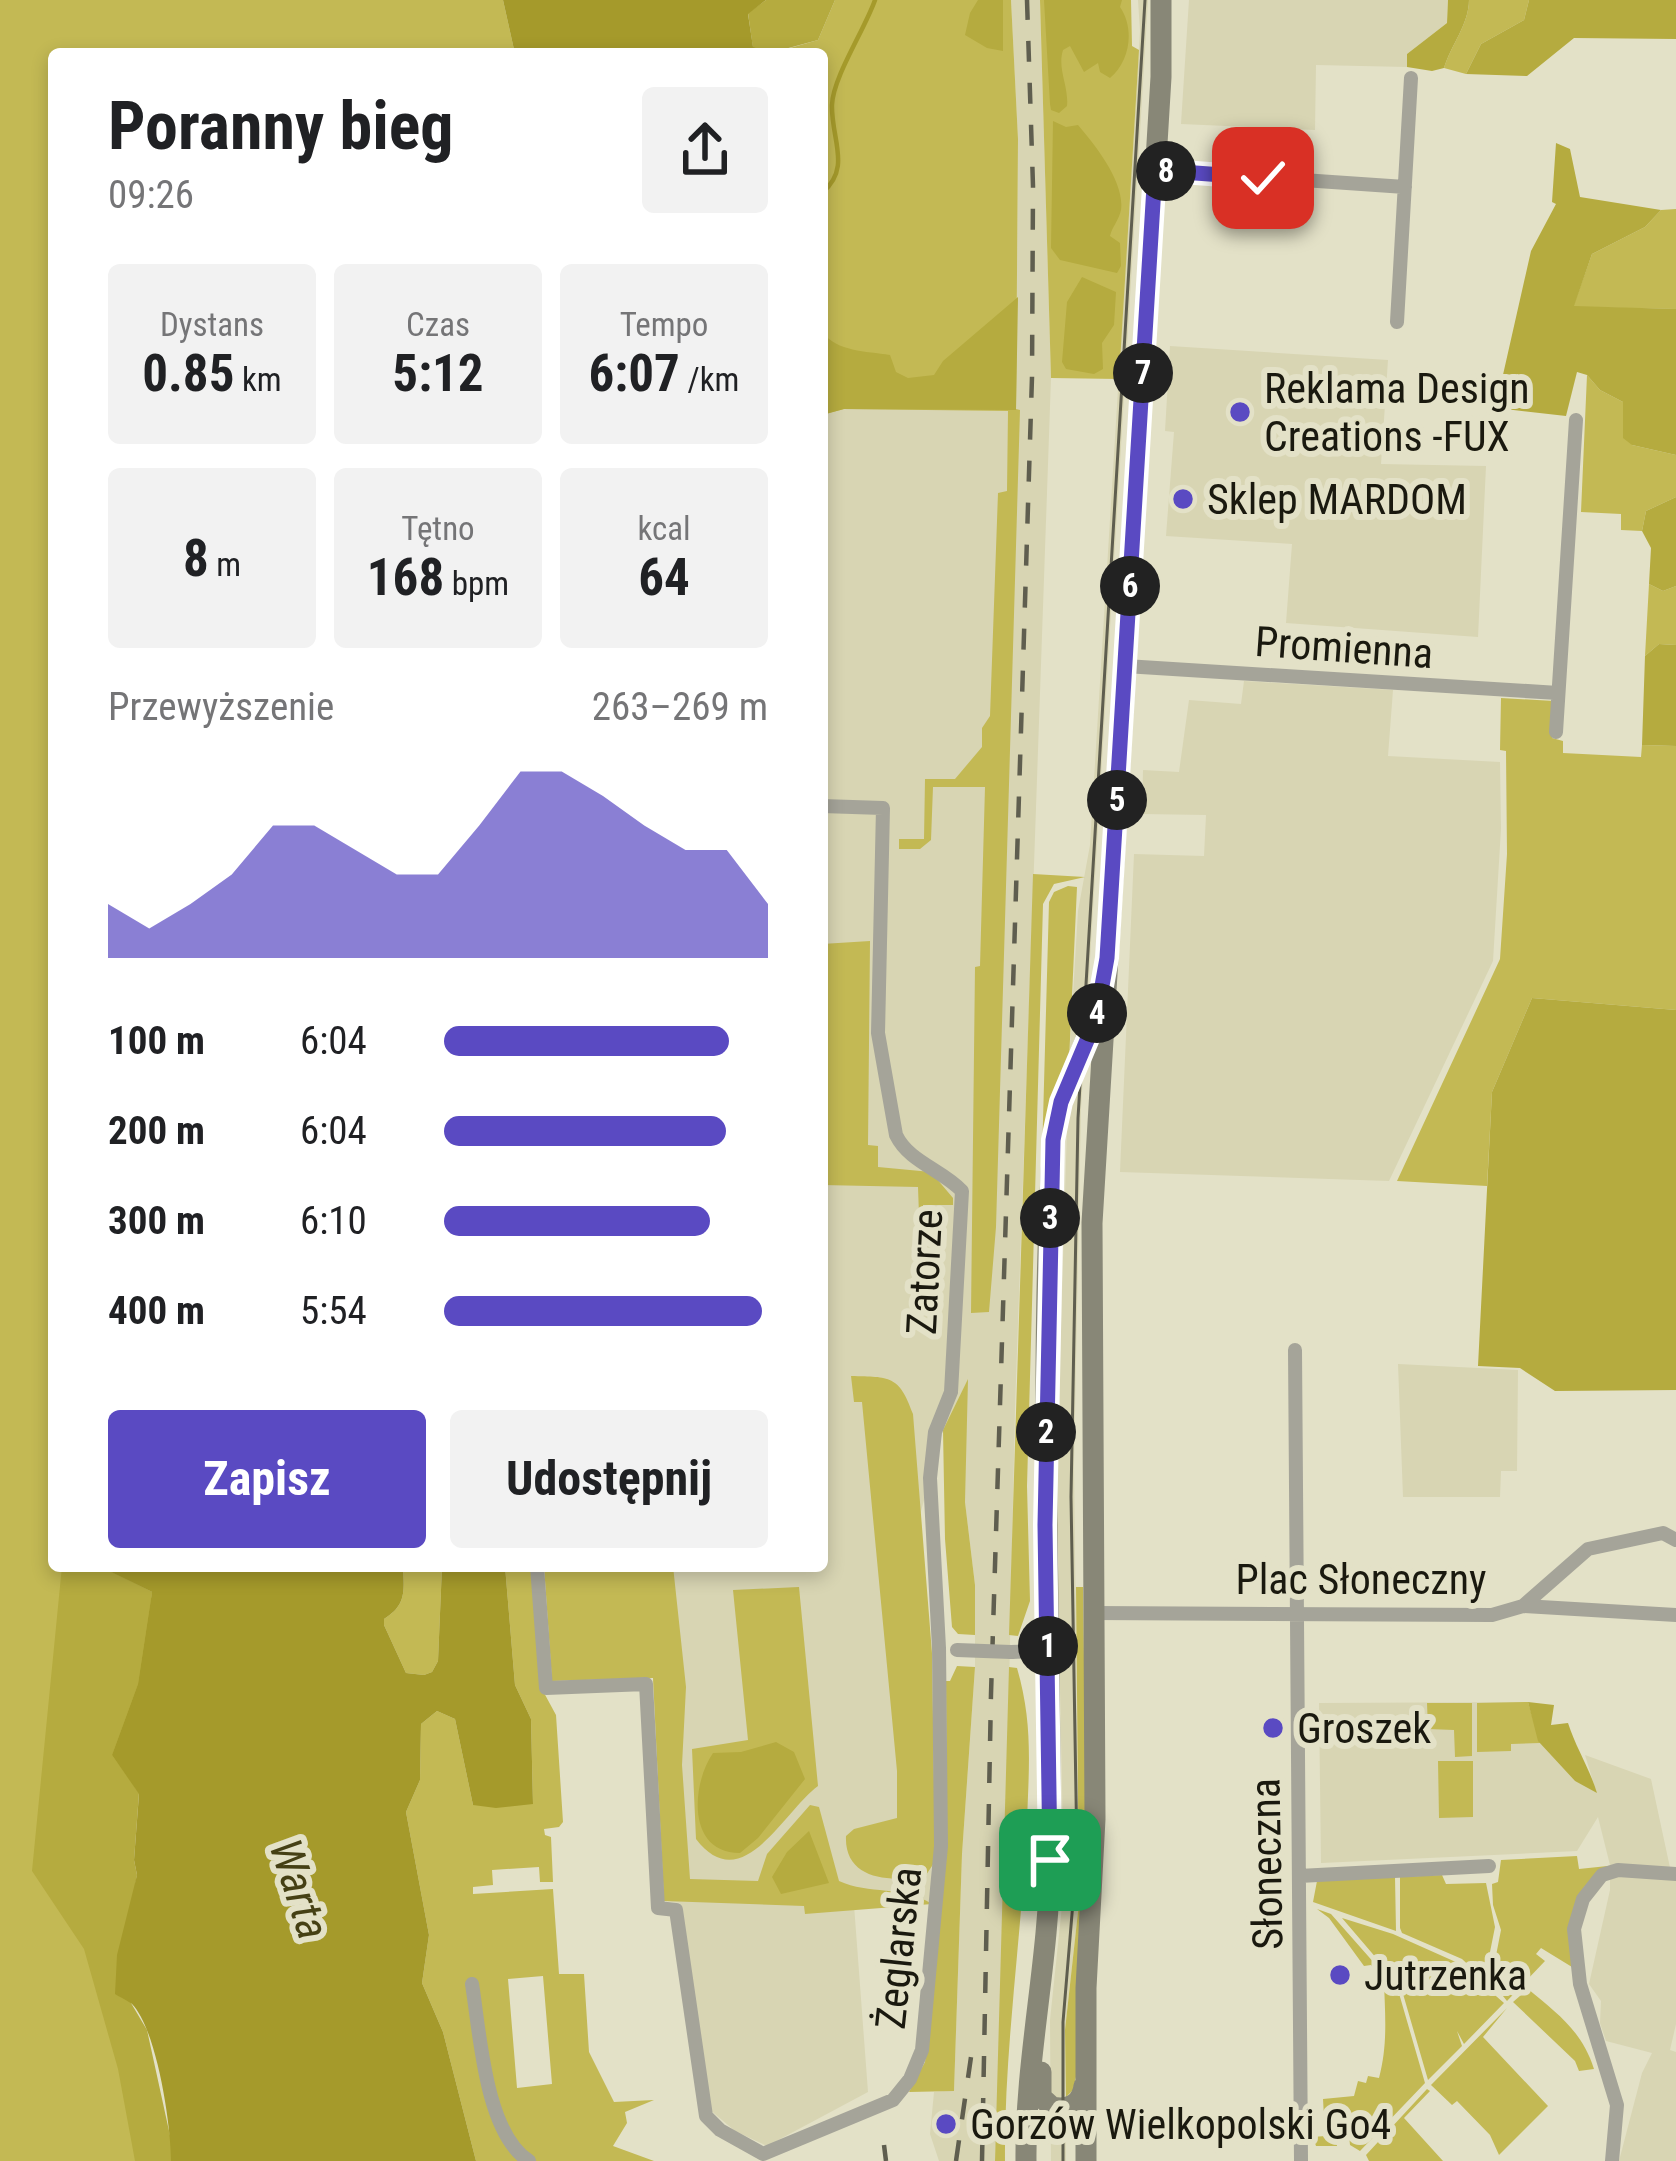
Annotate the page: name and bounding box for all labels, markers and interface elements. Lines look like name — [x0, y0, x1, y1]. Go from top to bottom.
button: share — [642, 87, 768, 213]
text: Poranny bieg — [108, 88, 454, 165]
pin — [1212, 127, 1314, 229]
pin: 8 — [1136, 141, 1196, 201]
icon: check — [1230, 145, 1296, 211]
text: 8 — [1158, 151, 1174, 190]
text: 09:26 — [108, 172, 194, 218]
text: Dystans — [160, 305, 264, 344]
text: Czas — [406, 305, 470, 344]
text: Tempo — [620, 305, 708, 344]
pin: 7 — [1113, 343, 1173, 403]
text: 0.85 — [142, 344, 234, 403]
text: 5:12 — [392, 344, 484, 403]
text: 6:07 — [589, 344, 680, 403]
text: 7 — [1135, 353, 1151, 392]
text: km — [234, 360, 282, 399]
text: /km — [680, 360, 739, 399]
place label: Reklama Design Creations -FUX — [1264, 364, 1530, 461]
marker: Reklama Design Creations -FUX — [1227, 399, 1253, 425]
place label: Sklep MARDOM — [1207, 475, 1467, 524]
marker: Sklep MARDOM — [1170, 486, 1196, 512]
text: Tętno — [401, 509, 475, 548]
text: kcal — [637, 509, 691, 548]
text: 8 — [183, 529, 209, 588]
text: m — [209, 545, 241, 584]
text: 168 — [367, 548, 444, 607]
text: 64 — [638, 548, 690, 607]
pin: 6 — [1100, 556, 1160, 616]
text: bpm — [444, 564, 509, 603]
text: 6 — [1122, 566, 1138, 605]
street label: Promienna — [1253, 617, 1435, 678]
text: Przewyższenie — [108, 684, 334, 730]
text: 263–269 m — [592, 684, 768, 730]
pin: 5 — [1087, 770, 1147, 830]
text: 5 — [1109, 780, 1125, 819]
pin: 4 — [1067, 983, 1127, 1043]
text: 4 — [1089, 993, 1105, 1032]
text: 100 m — [108, 1018, 205, 1064]
text: 6:04 — [300, 1018, 367, 1064]
text: 200 m — [108, 1108, 205, 1154]
text: 6:04 — [300, 1108, 367, 1154]
pin: 3 — [1020, 1188, 1080, 1248]
text: 300 m — [108, 1198, 205, 1244]
text: 6:10 — [300, 1198, 367, 1244]
text: 3 — [1042, 1198, 1058, 1237]
street label: Zatorze — [897, 1208, 952, 1336]
text: 400 m — [108, 1288, 205, 1334]
text: 5:54 — [300, 1288, 367, 1334]
pin: 2 — [1016, 1402, 1076, 1462]
button: Zapisz — [108, 1410, 426, 1548]
button: Udostępnij — [450, 1410, 768, 1548]
text: 2 — [1038, 1412, 1054, 1451]
street label: Plac Słoneczny — [1235, 1555, 1487, 1604]
pin: 1 — [1018, 1616, 1078, 1676]
text: 1 — [1040, 1626, 1056, 1665]
place label: Groszek — [1297, 1704, 1431, 1753]
marker: Groszek — [1260, 1715, 1286, 1741]
street label: Słoneczna — [1241, 1778, 1292, 1950]
pin — [999, 1809, 1101, 1911]
icon: arrive — [1017, 1827, 1083, 1893]
water label: Warta — [259, 1833, 340, 1946]
street label: Żeglarska — [866, 1865, 931, 2032]
place label: Jutrzenka — [1364, 1951, 1527, 2000]
marker: Jutrzenka — [1327, 1962, 1353, 1988]
place label: Gorzów Wielkopolski Go4 — [970, 2100, 1391, 2149]
marker: Gorzów Wielkopolski Go4 — [933, 2111, 959, 2137]

